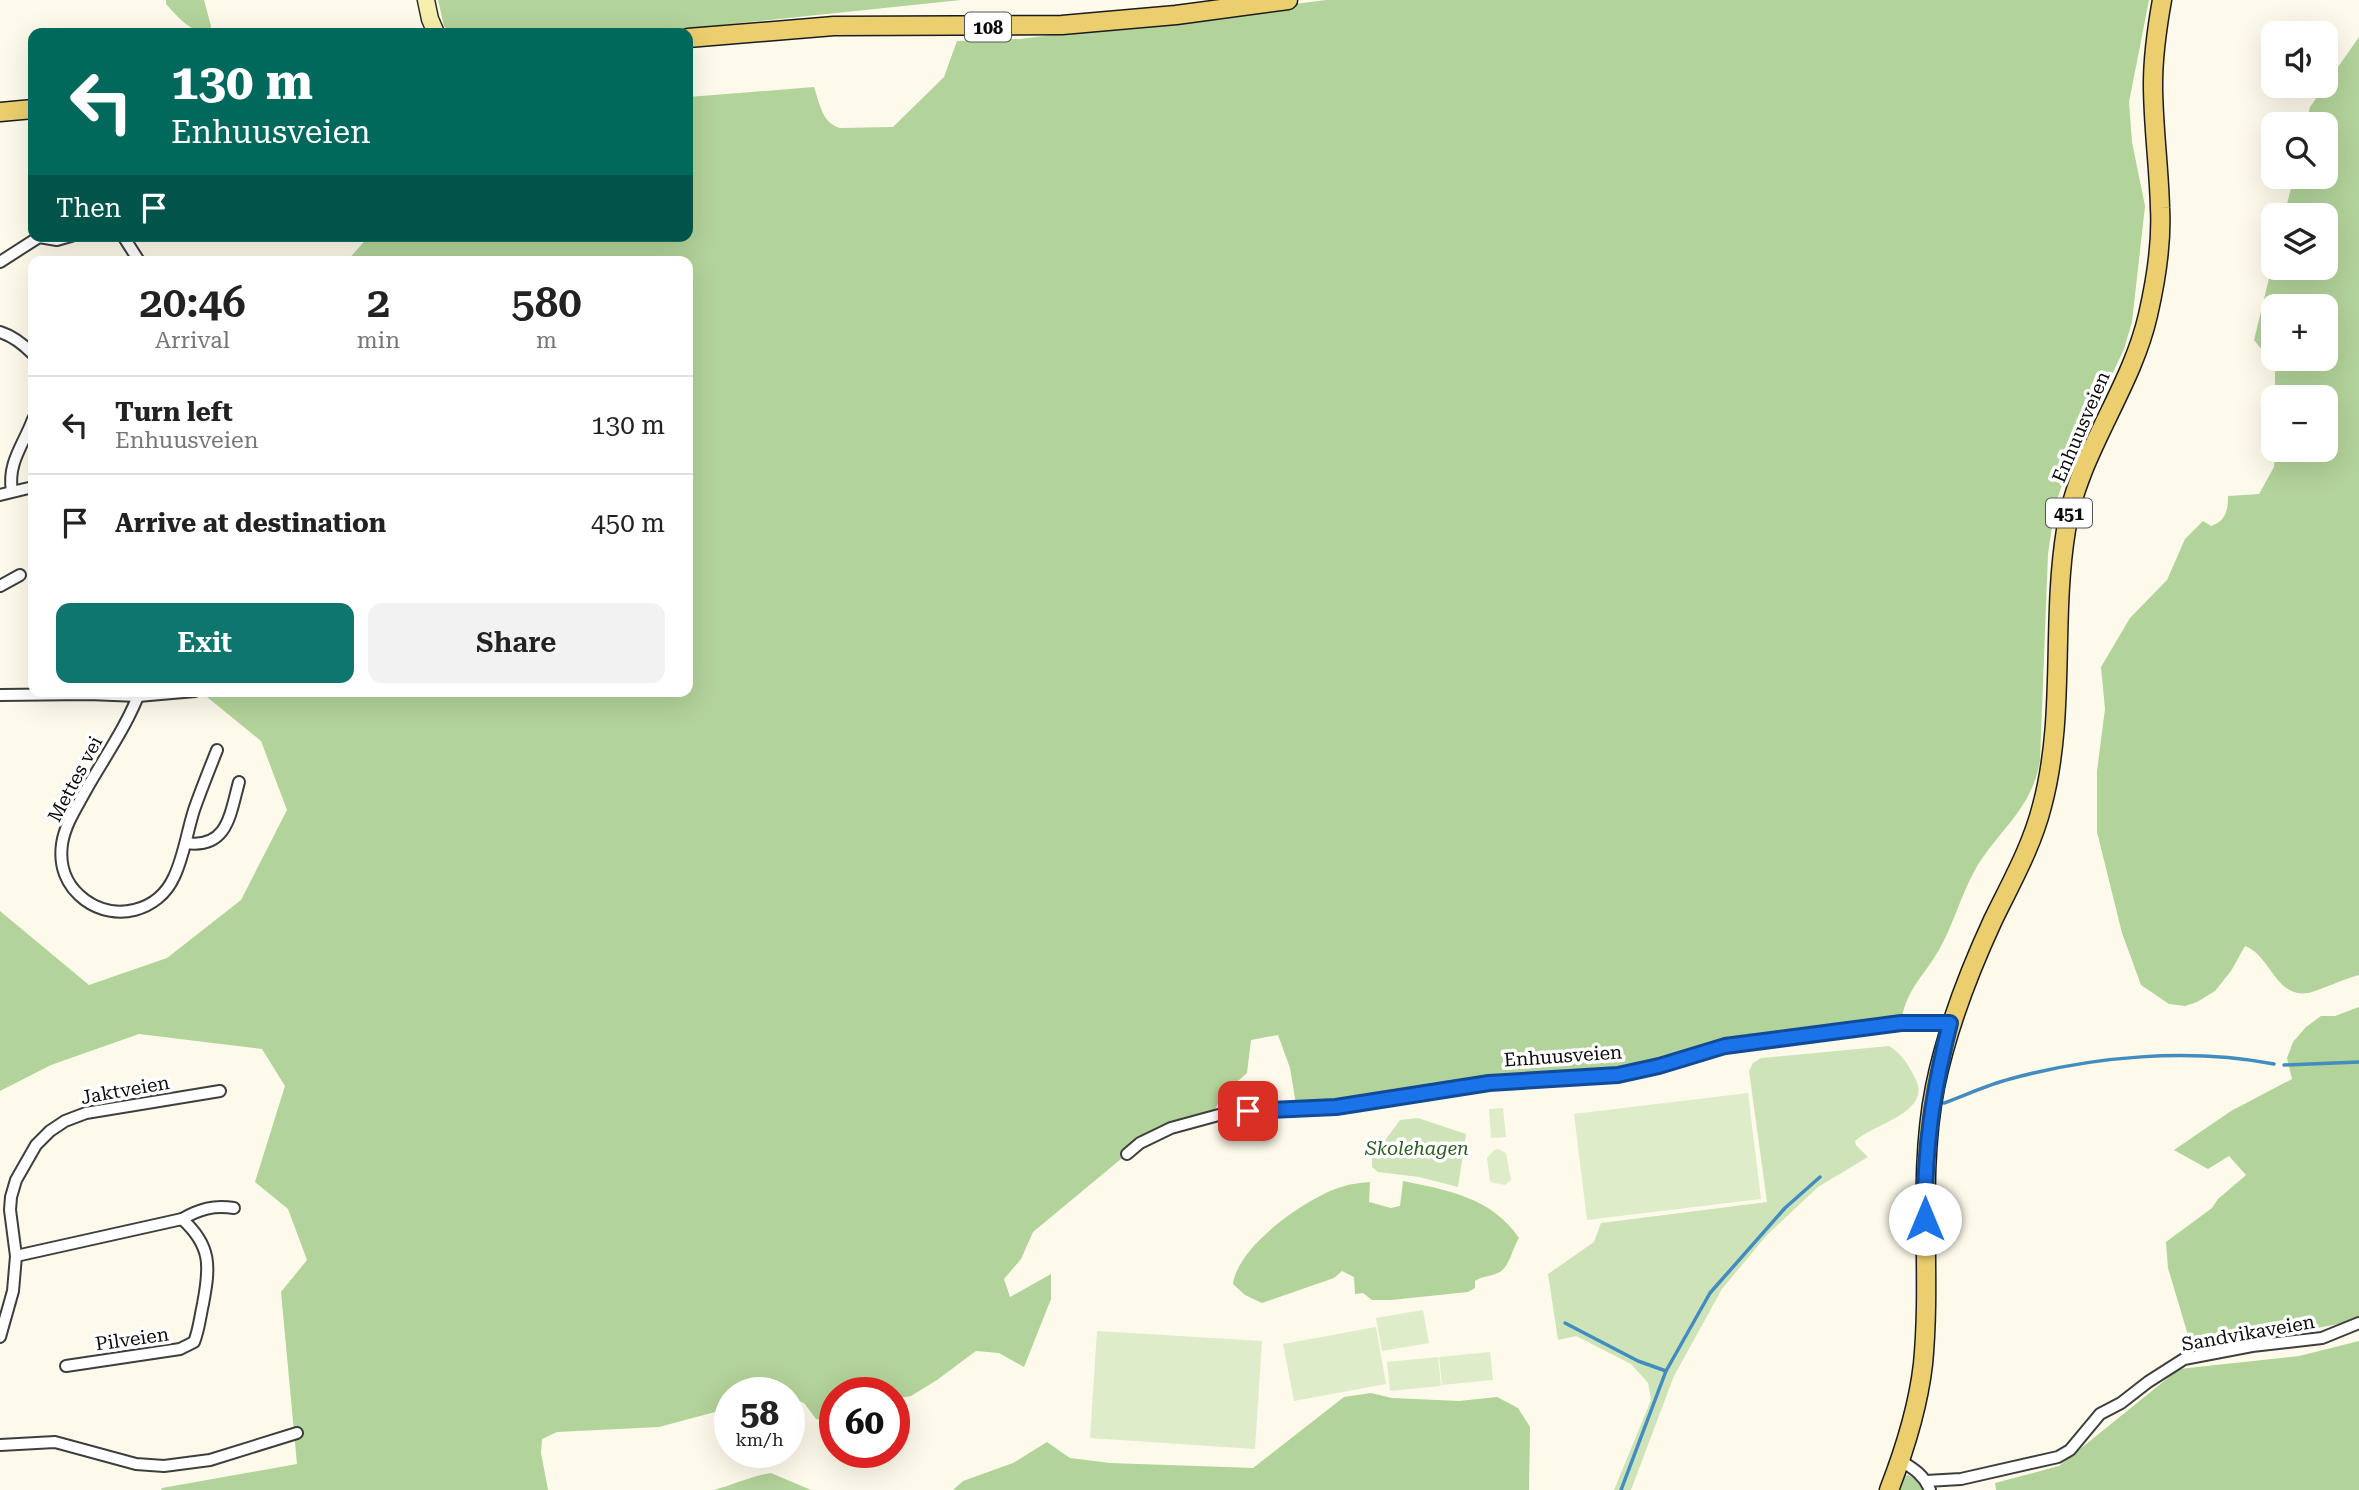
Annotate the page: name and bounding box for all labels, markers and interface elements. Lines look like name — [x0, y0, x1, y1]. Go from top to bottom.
road number: 108 — [965, 12, 1011, 42]
map controls — [2261, 21, 2338, 462]
button: sound — [2261, 21, 2338, 98]
text: 130 m — [171, 54, 313, 111]
icon: left — [56, 56, 147, 147]
button: search — [2261, 112, 2338, 189]
text: Enhuusveien — [171, 113, 371, 151]
icon: arrive — [135, 189, 173, 227]
text: Then — [56, 193, 121, 223]
button: layers — [2261, 203, 2338, 280]
text: 20:46 — [139, 278, 246, 327]
text: 2 — [367, 278, 390, 327]
text: 580 — [511, 278, 582, 327]
button: + — [2261, 294, 2338, 371]
text: Arrival — [155, 327, 230, 354]
text: min — [357, 327, 400, 354]
text: m — [536, 327, 557, 354]
street label: Enhuusveien — [2047, 368, 2115, 486]
button: − — [2261, 385, 2338, 462]
text: Turn left — [115, 397, 233, 427]
icon: left — [56, 406, 94, 444]
text: 130 m — [591, 410, 665, 440]
text: Enhuusveien — [115, 427, 259, 454]
road number: 451 — [2046, 499, 2092, 528]
icon: arrive — [56, 504, 94, 542]
text: Arrive at destination — [115, 508, 386, 538]
text: 450 m — [591, 508, 665, 538]
button: Exit — [56, 603, 354, 683]
button: Share — [368, 603, 665, 683]
street label: Mettes vei — [43, 732, 107, 826]
street label: Enhuusveien — [1503, 1040, 1623, 1072]
street label: Jaktveien — [79, 1071, 171, 1109]
pin — [1218, 1081, 1278, 1141]
icon: arrive — [1229, 1092, 1267, 1130]
park label: Skolehagen — [1364, 1137, 1469, 1160]
position arrow — [1888, 1182, 1962, 1256]
street label: Sandvikaveien — [2180, 1310, 2316, 1356]
street label: Pilveien — [94, 1322, 170, 1356]
speed limit sign: 60 — [819, 1377, 910, 1468]
text: 58 — [740, 1393, 779, 1434]
text: km/h — [735, 1429, 784, 1450]

